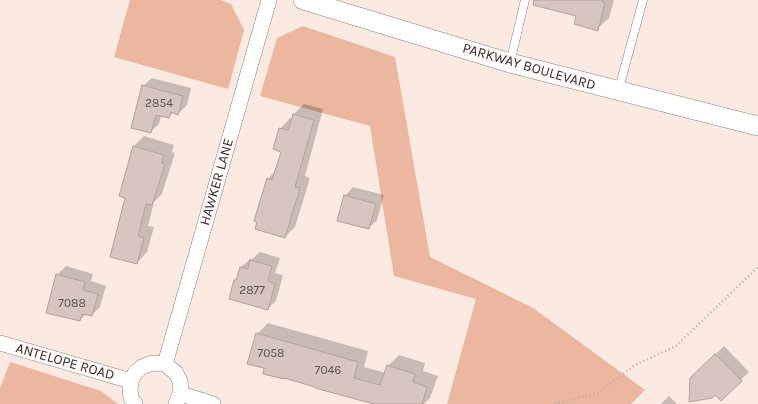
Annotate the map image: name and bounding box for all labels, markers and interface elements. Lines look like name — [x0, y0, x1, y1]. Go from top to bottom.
street label: PARKWAY BOULEVARD — [461, 40, 597, 94]
house number: 2854 — [145, 97, 173, 111]
street label: HAWKER LANE — [197, 137, 237, 227]
house number: 2877 — [239, 284, 265, 298]
house number: 7088 — [58, 297, 86, 311]
street label: ANTELOPE ROAD — [14, 340, 116, 384]
house number: 7058 — [258, 347, 284, 361]
house number: 7046 — [315, 364, 341, 378]

